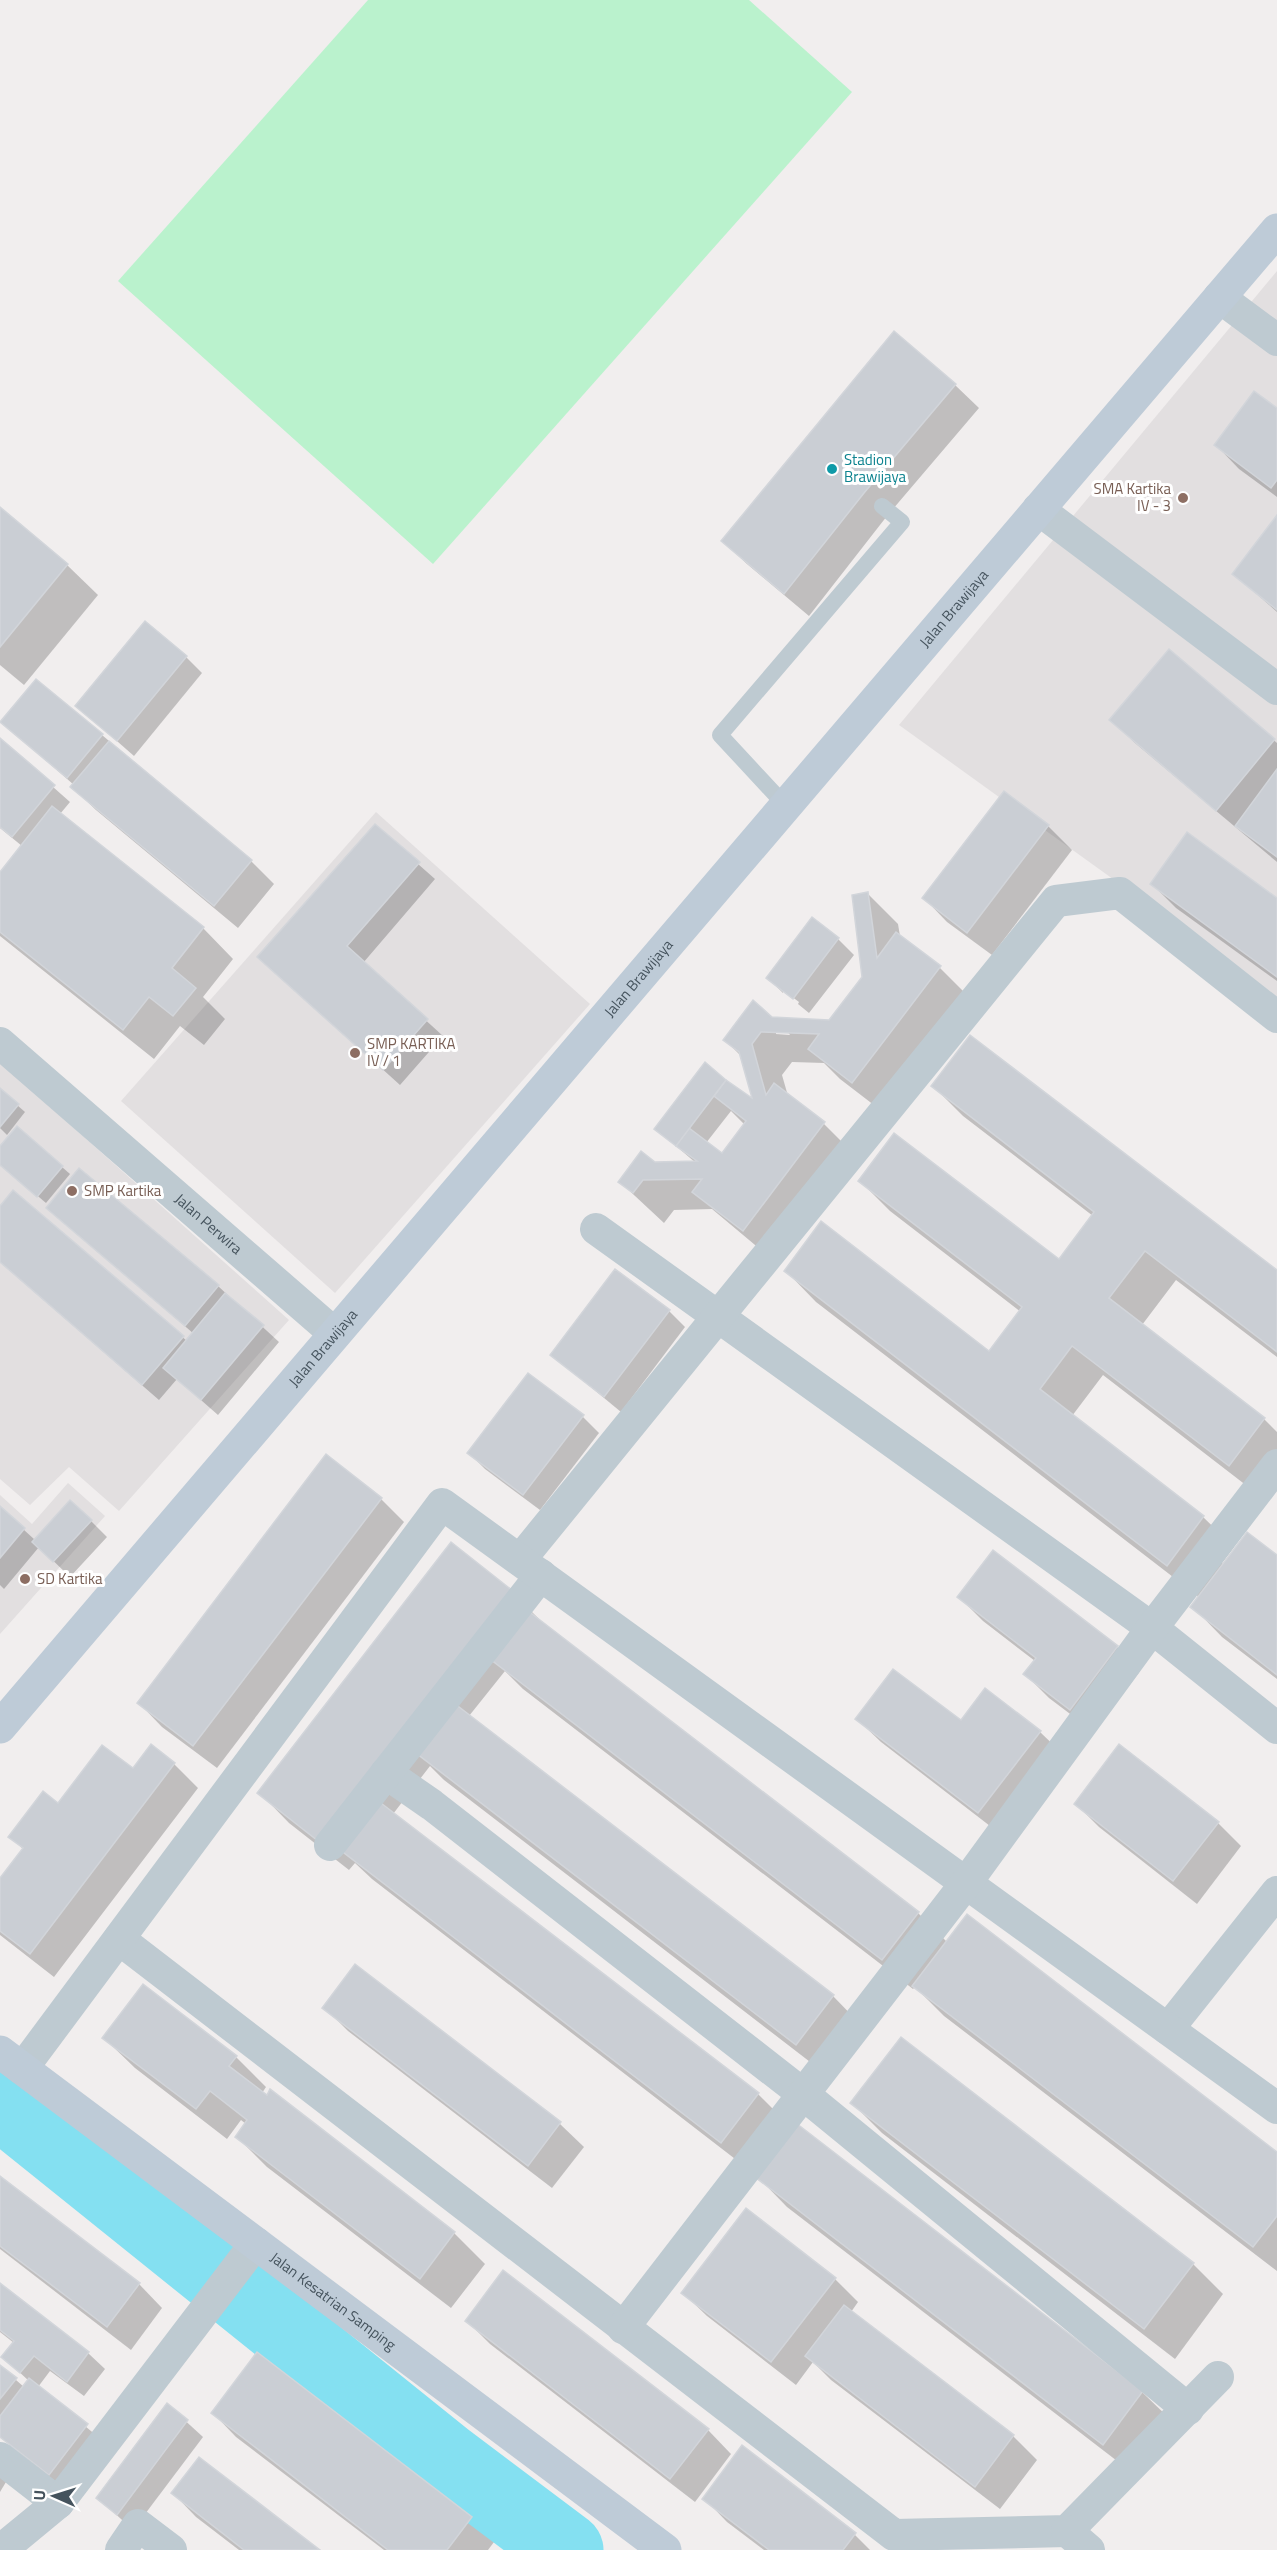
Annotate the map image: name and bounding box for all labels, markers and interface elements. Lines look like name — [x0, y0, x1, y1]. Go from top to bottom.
place label: Stadion Brawijaya — [844, 448, 906, 488]
marker: Stadion Brawijaya — [825, 462, 839, 476]
place label: SMA Kartika IV - 3 — [1094, 477, 1171, 517]
marker: SMA Kartika IV - 3 — [1176, 491, 1190, 505]
street label: Jalan Brawijaya — [914, 564, 994, 652]
street label: Jalan Brawijaya — [598, 934, 679, 1022]
place label: SMP KARTIKA IV / 1 — [367, 1032, 456, 1072]
marker: SMP KARTIKA IV / 1 — [348, 1046, 362, 1060]
place label: SMP Kartika — [84, 1179, 162, 1202]
marker: SMP Kartika — [65, 1184, 79, 1198]
street label: Jalan Perwira — [170, 1188, 248, 1260]
street label: Jalan Brawijaya — [283, 1303, 363, 1392]
place label: SD Kartika — [37, 1567, 103, 1590]
marker: SD Kartika — [18, 1572, 32, 1586]
street label: Jalan Kesatrian Samping — [265, 2246, 401, 2356]
north arrow — [24, 2466, 84, 2526]
text: U — [27, 2489, 51, 2501]

